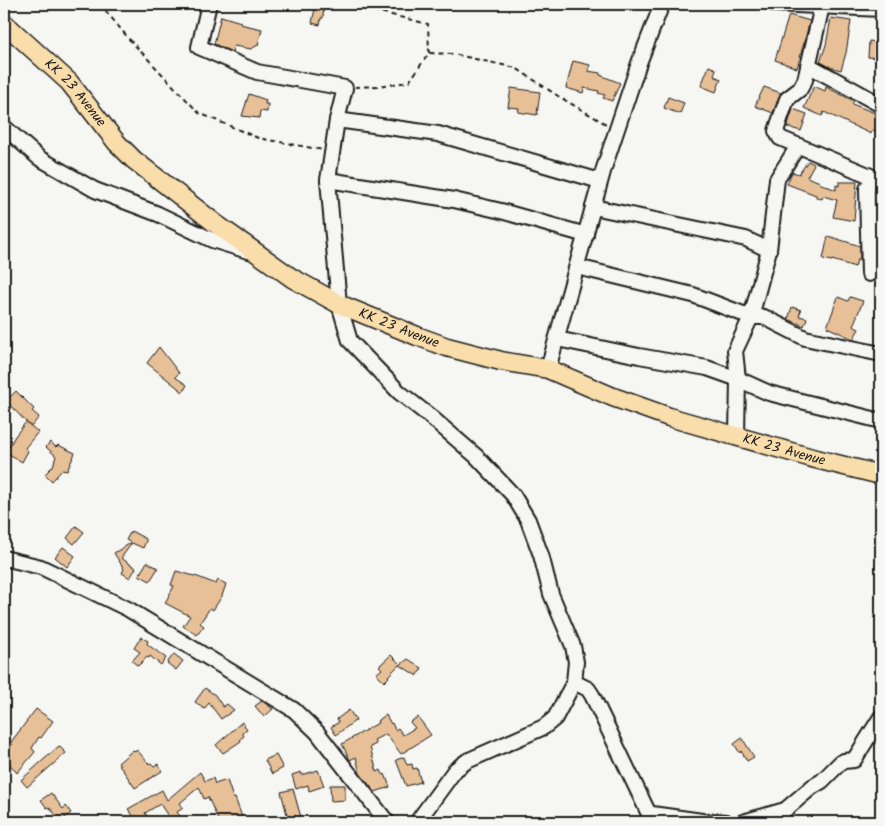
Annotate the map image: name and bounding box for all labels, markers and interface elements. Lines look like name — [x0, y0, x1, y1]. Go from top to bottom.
street label: KK 23 Avenue — [39, 53, 112, 132]
street label: KK 23 Avenue — [355, 302, 443, 354]
street label: KK 23 Avenue — [740, 428, 828, 472]

